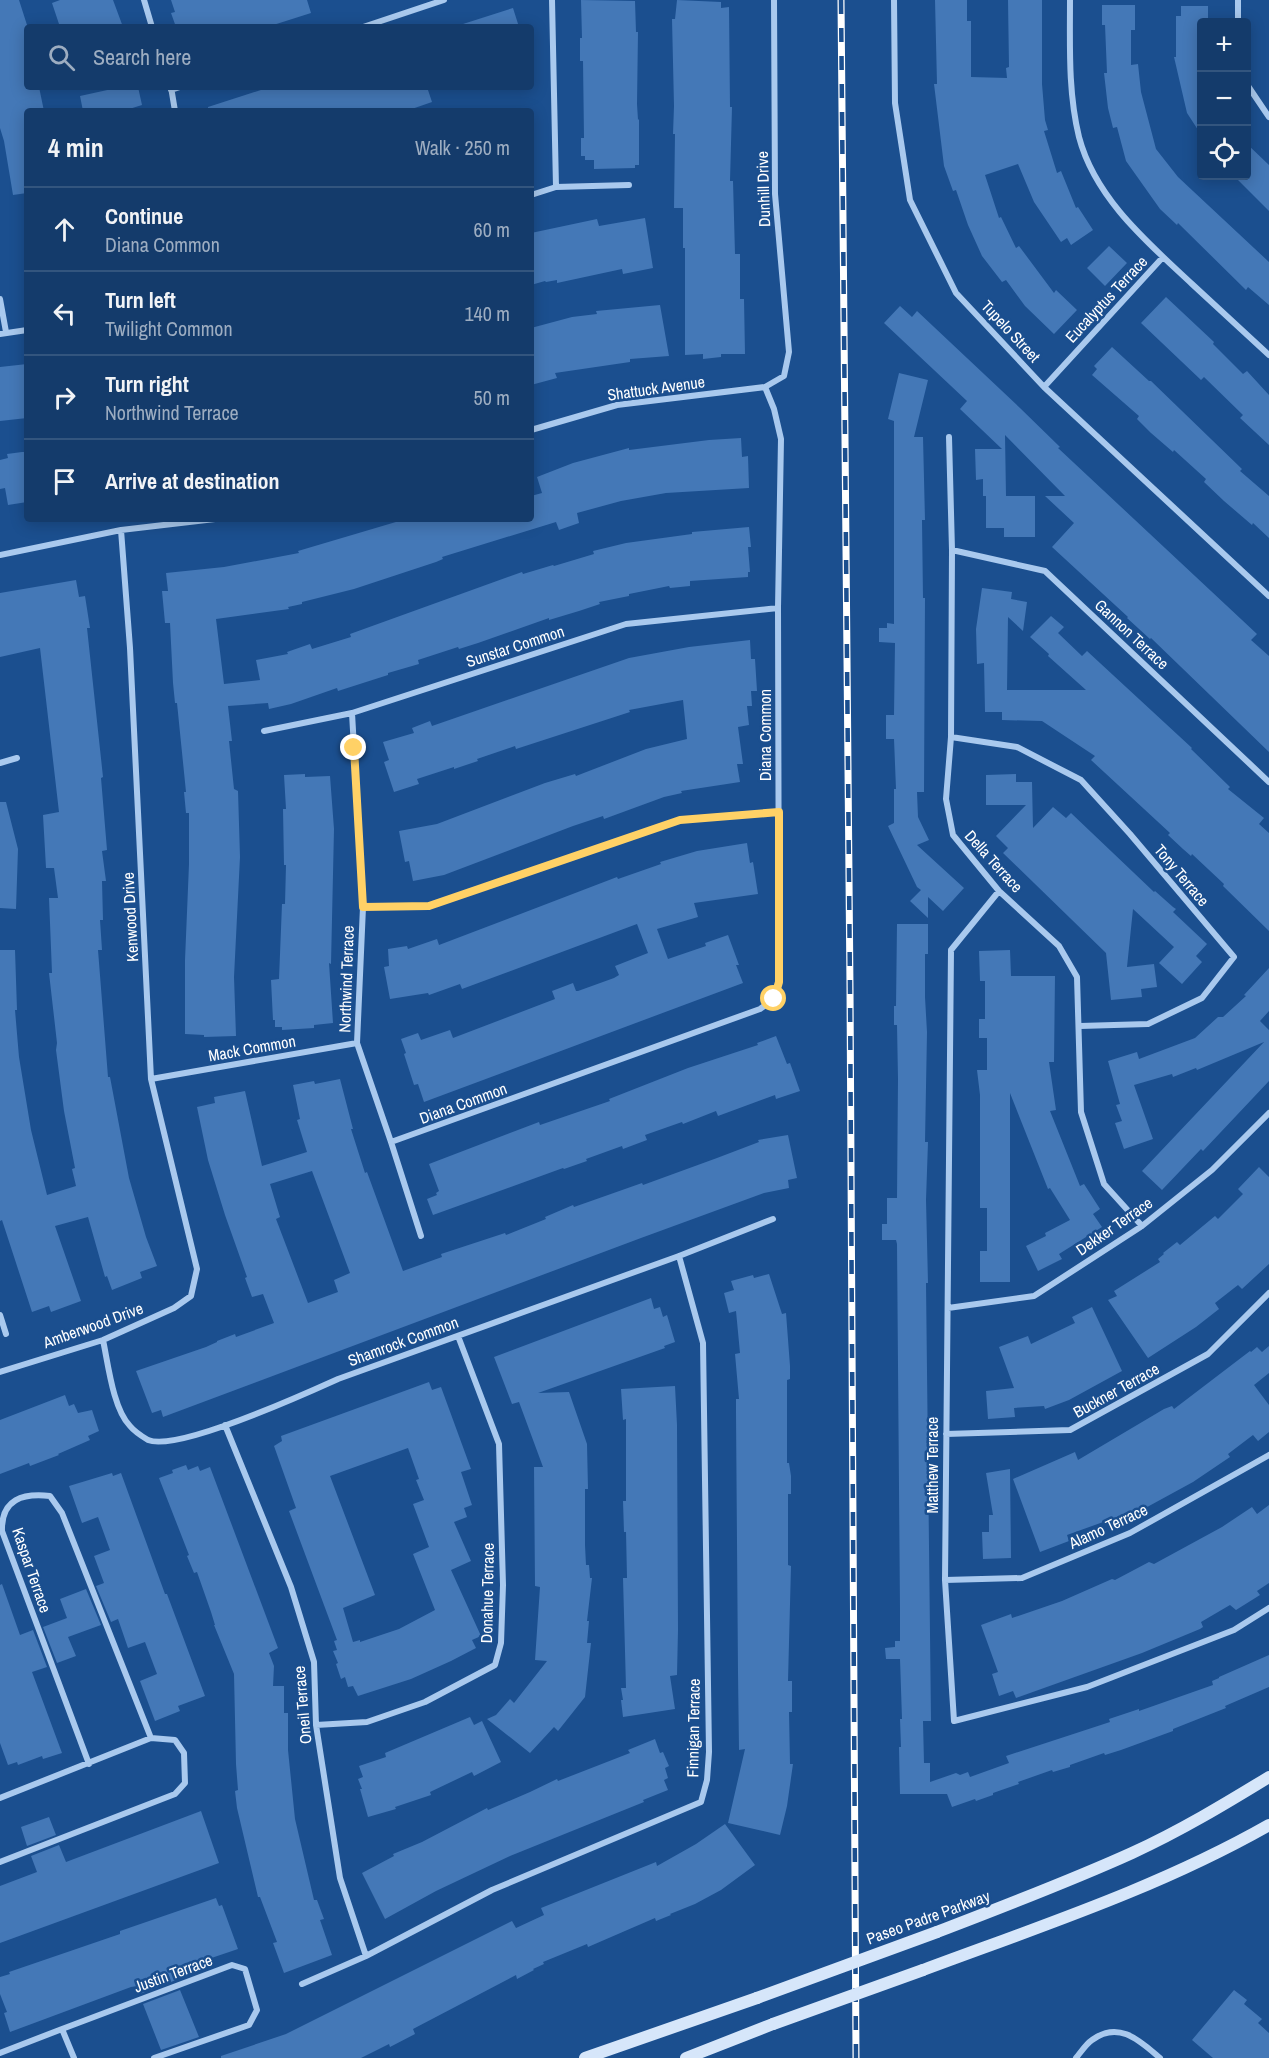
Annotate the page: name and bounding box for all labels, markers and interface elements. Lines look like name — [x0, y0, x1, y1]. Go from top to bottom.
map controls — [1197, 18, 1251, 180]
button: + — [1197, 18, 1251, 72]
search box — [24, 24, 534, 90]
icon: search — [45, 41, 78, 74]
text: Search here — [93, 42, 191, 72]
button: − — [1197, 72, 1251, 126]
button: locate — [1197, 126, 1251, 180]
text: 4 min — [48, 130, 104, 165]
text: Walk · 250 m — [415, 134, 510, 161]
street label: Dunhill Drive — [751, 151, 775, 227]
text: Continue — [105, 201, 183, 231]
icon: ahead — [48, 213, 81, 246]
text: 60 m — [474, 216, 510, 243]
text: Diana Common — [105, 231, 220, 258]
street label: Eucalyptus Terrace — [1060, 251, 1152, 347]
text: Turn left — [105, 285, 176, 315]
street label: Tupelo Street — [976, 295, 1046, 367]
icon: left — [48, 297, 81, 330]
text: 140 m — [464, 300, 510, 327]
text: Twilight Common — [105, 315, 233, 342]
text: Turn right — [105, 369, 189, 399]
street label: Shattuck Avenue — [606, 370, 706, 406]
icon: right — [48, 381, 81, 414]
text: 50 m — [474, 384, 510, 411]
text: Northwind Terrace — [105, 399, 239, 426]
icon: arrive — [48, 465, 81, 498]
text: Arrive at destination — [105, 466, 279, 496]
street label: Gannon Terrace — [1090, 594, 1174, 674]
street label: Sunstar Common — [463, 620, 567, 672]
street label: Diana Common — [754, 689, 776, 781]
route end — [340, 734, 366, 760]
street label: Della Terrace — [960, 825, 1028, 897]
street label: Tony Terrace — [1150, 839, 1214, 911]
street label: Kenwood Drive — [117, 872, 143, 962]
street label: Northwind Terrace — [333, 925, 359, 1033]
route start — [760, 985, 786, 1011]
street label: Mack Common — [207, 1030, 297, 1066]
street label: Diana Common — [416, 1077, 510, 1129]
street label: Dekker Terrace — [1071, 1192, 1157, 1260]
street label: Amberwood Drive — [39, 1297, 146, 1354]
street label: Shamrock Common — [345, 1311, 461, 1371]
street label: Buckner Terrace — [1069, 1357, 1163, 1423]
street label: Matthew Terrace — [921, 1417, 943, 1513]
street label: Alamo Terrace — [1064, 1498, 1151, 1554]
street label: Kaspar Terrace — [7, 1524, 57, 1616]
street label: Donahue Terrace — [475, 1543, 499, 1643]
street label: Oneil Terrace — [288, 1665, 316, 1745]
street label: Finnigan Terrace — [681, 1678, 705, 1778]
street label: Paseo Padre Parkway — [863, 1884, 993, 1950]
street label: Justin Terrace — [131, 1949, 215, 1997]

